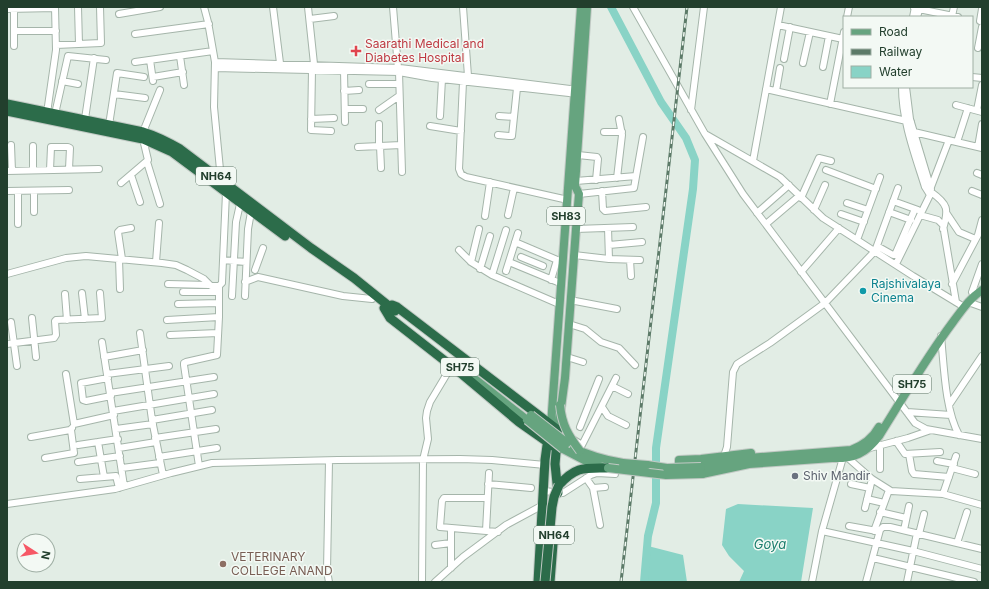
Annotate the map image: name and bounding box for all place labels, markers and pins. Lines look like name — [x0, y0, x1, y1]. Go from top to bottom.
place label: Saarathi Medical and Diabetes Hospital — [365, 36, 484, 65]
marker: Saarathi Medical and Diabetes Hospital — [350, 45, 362, 57]
place label: Rajshivalaya Cinema — [871, 276, 941, 305]
marker: Rajshivalaya Cinema — [858, 286, 868, 296]
place label: Shiv Mandir — [803, 468, 871, 483]
marker: Shiv Mandir — [790, 471, 800, 481]
place label: VETERINARY COLLEGE ANAND — [231, 549, 333, 578]
marker: VETERINARY COLLEGE ANAND — [218, 559, 228, 569]

